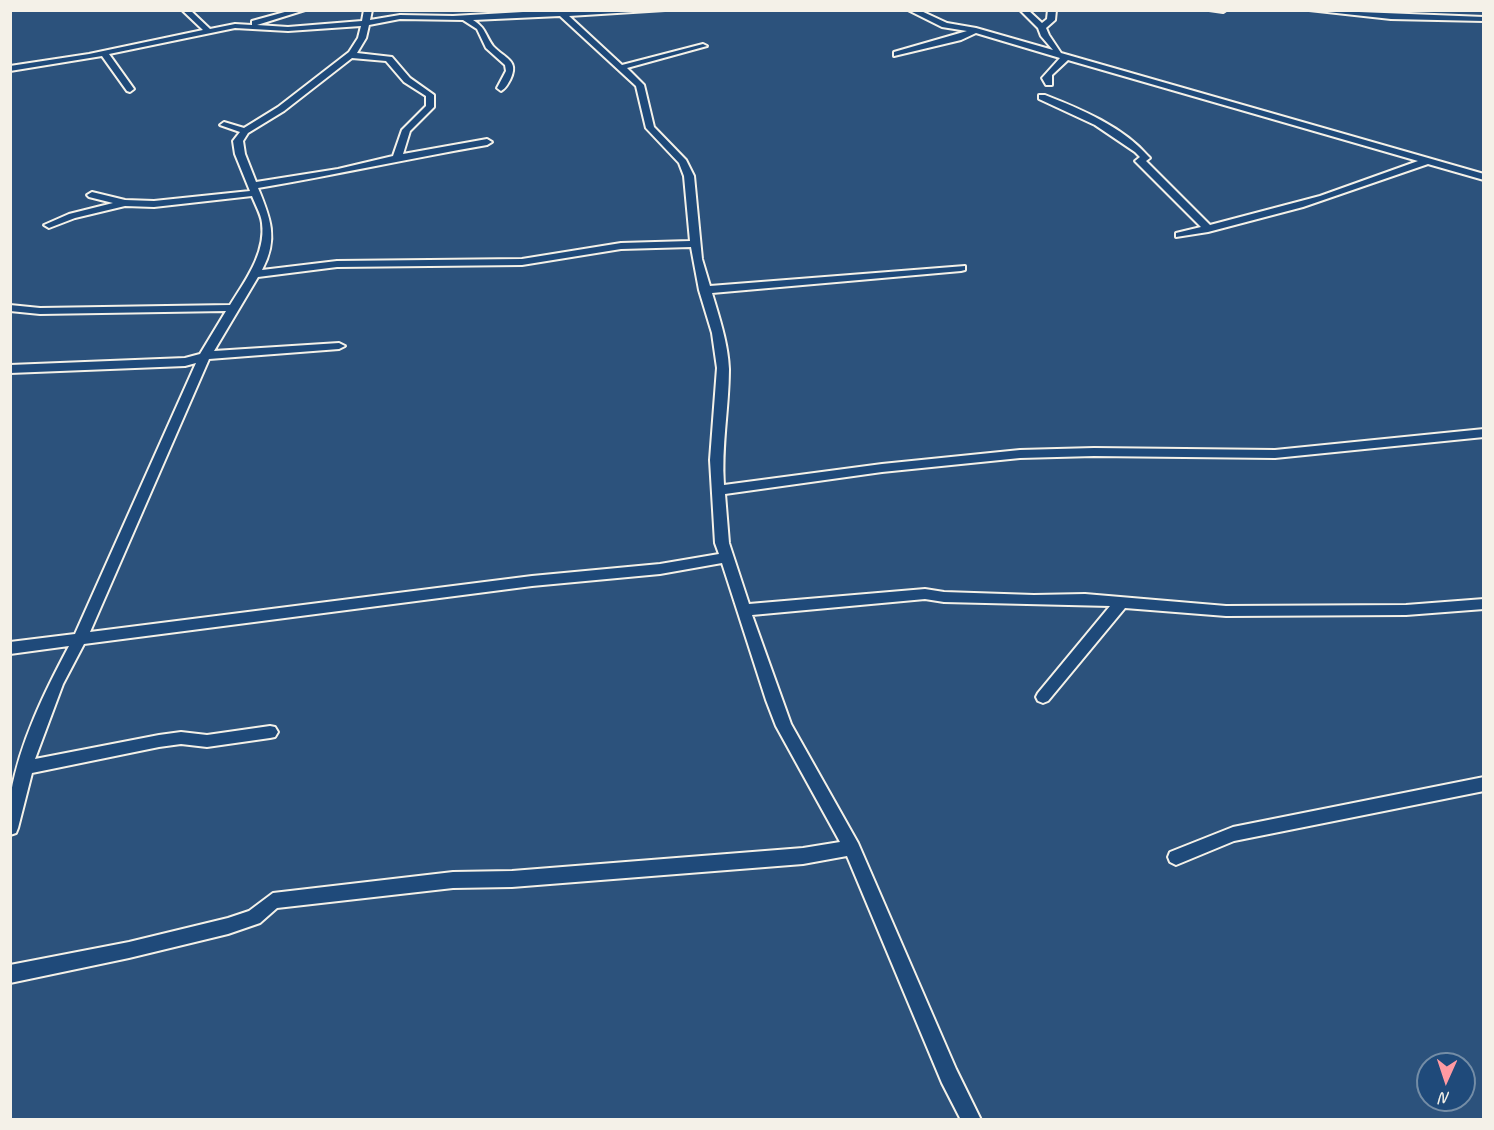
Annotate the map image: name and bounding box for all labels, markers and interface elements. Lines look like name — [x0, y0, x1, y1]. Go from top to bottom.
north arrow — [1416, 1052, 1476, 1112]
text: N — [1440, 1088, 1451, 1108]

